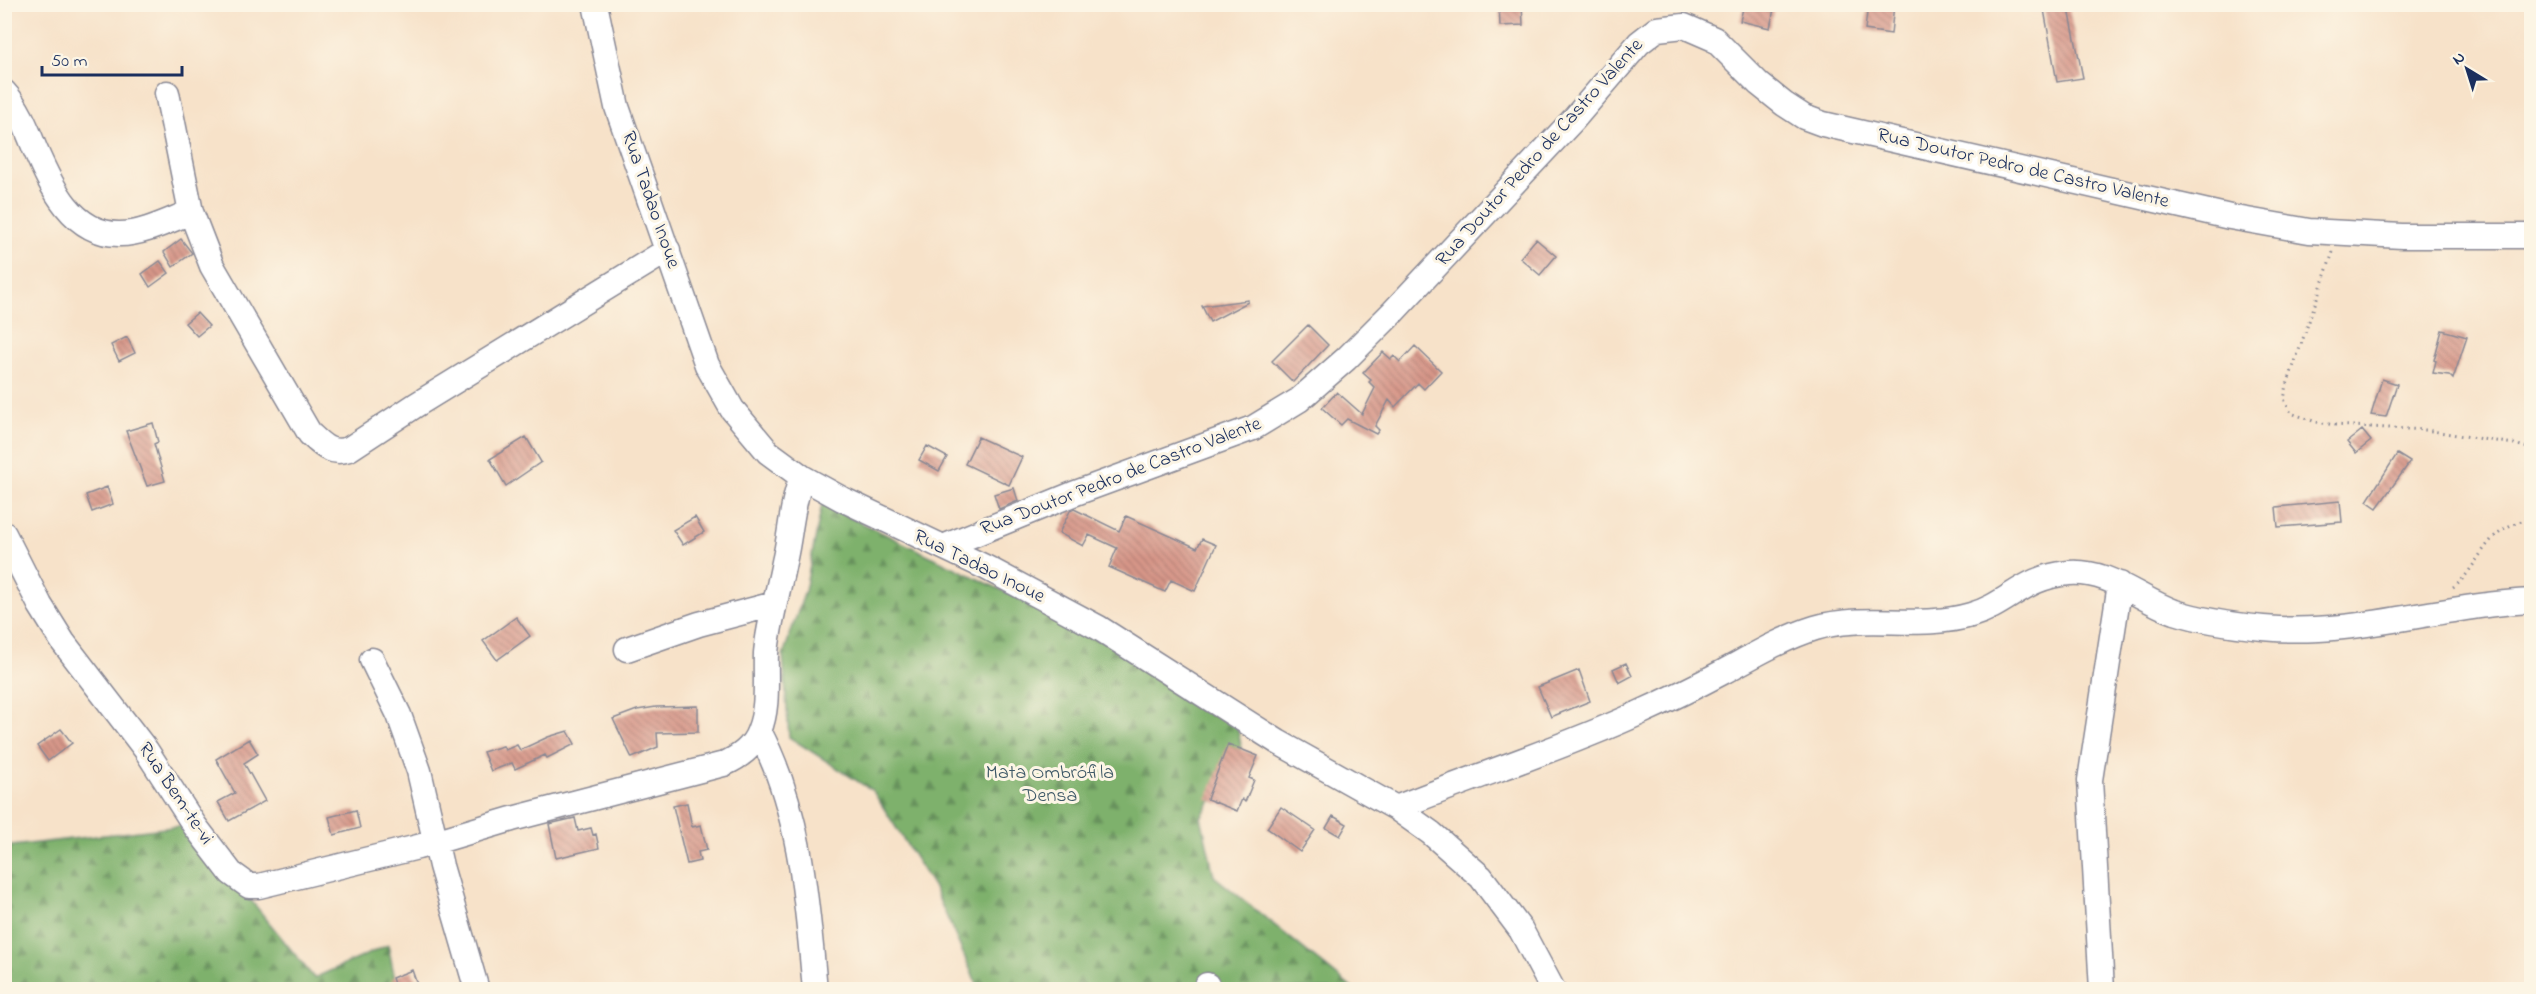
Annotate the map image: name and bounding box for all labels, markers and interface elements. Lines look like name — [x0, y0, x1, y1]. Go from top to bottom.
street label: Rua Doutor Pedro de Castro Valente — [1429, 32, 1651, 274]
scale bar — [42, 39, 182, 77]
north arrow — [2437, 39, 2497, 99]
text: N — [2447, 46, 2471, 72]
text: 50 m — [51, 49, 88, 75]
street label: Rua Doutor Pedro de Castro Valente — [1874, 121, 2172, 217]
street label: Rua Tadao Inoue — [613, 128, 687, 272]
street label: Rua Doutor Pedro de Castro Valente — [976, 410, 1266, 544]
street label: Rua Tadao Inoue — [908, 523, 1050, 611]
street label: Rua Bem-te-vi — [130, 737, 220, 851]
park label: Mata Ombrófila Densa — [986, 759, 1114, 811]

